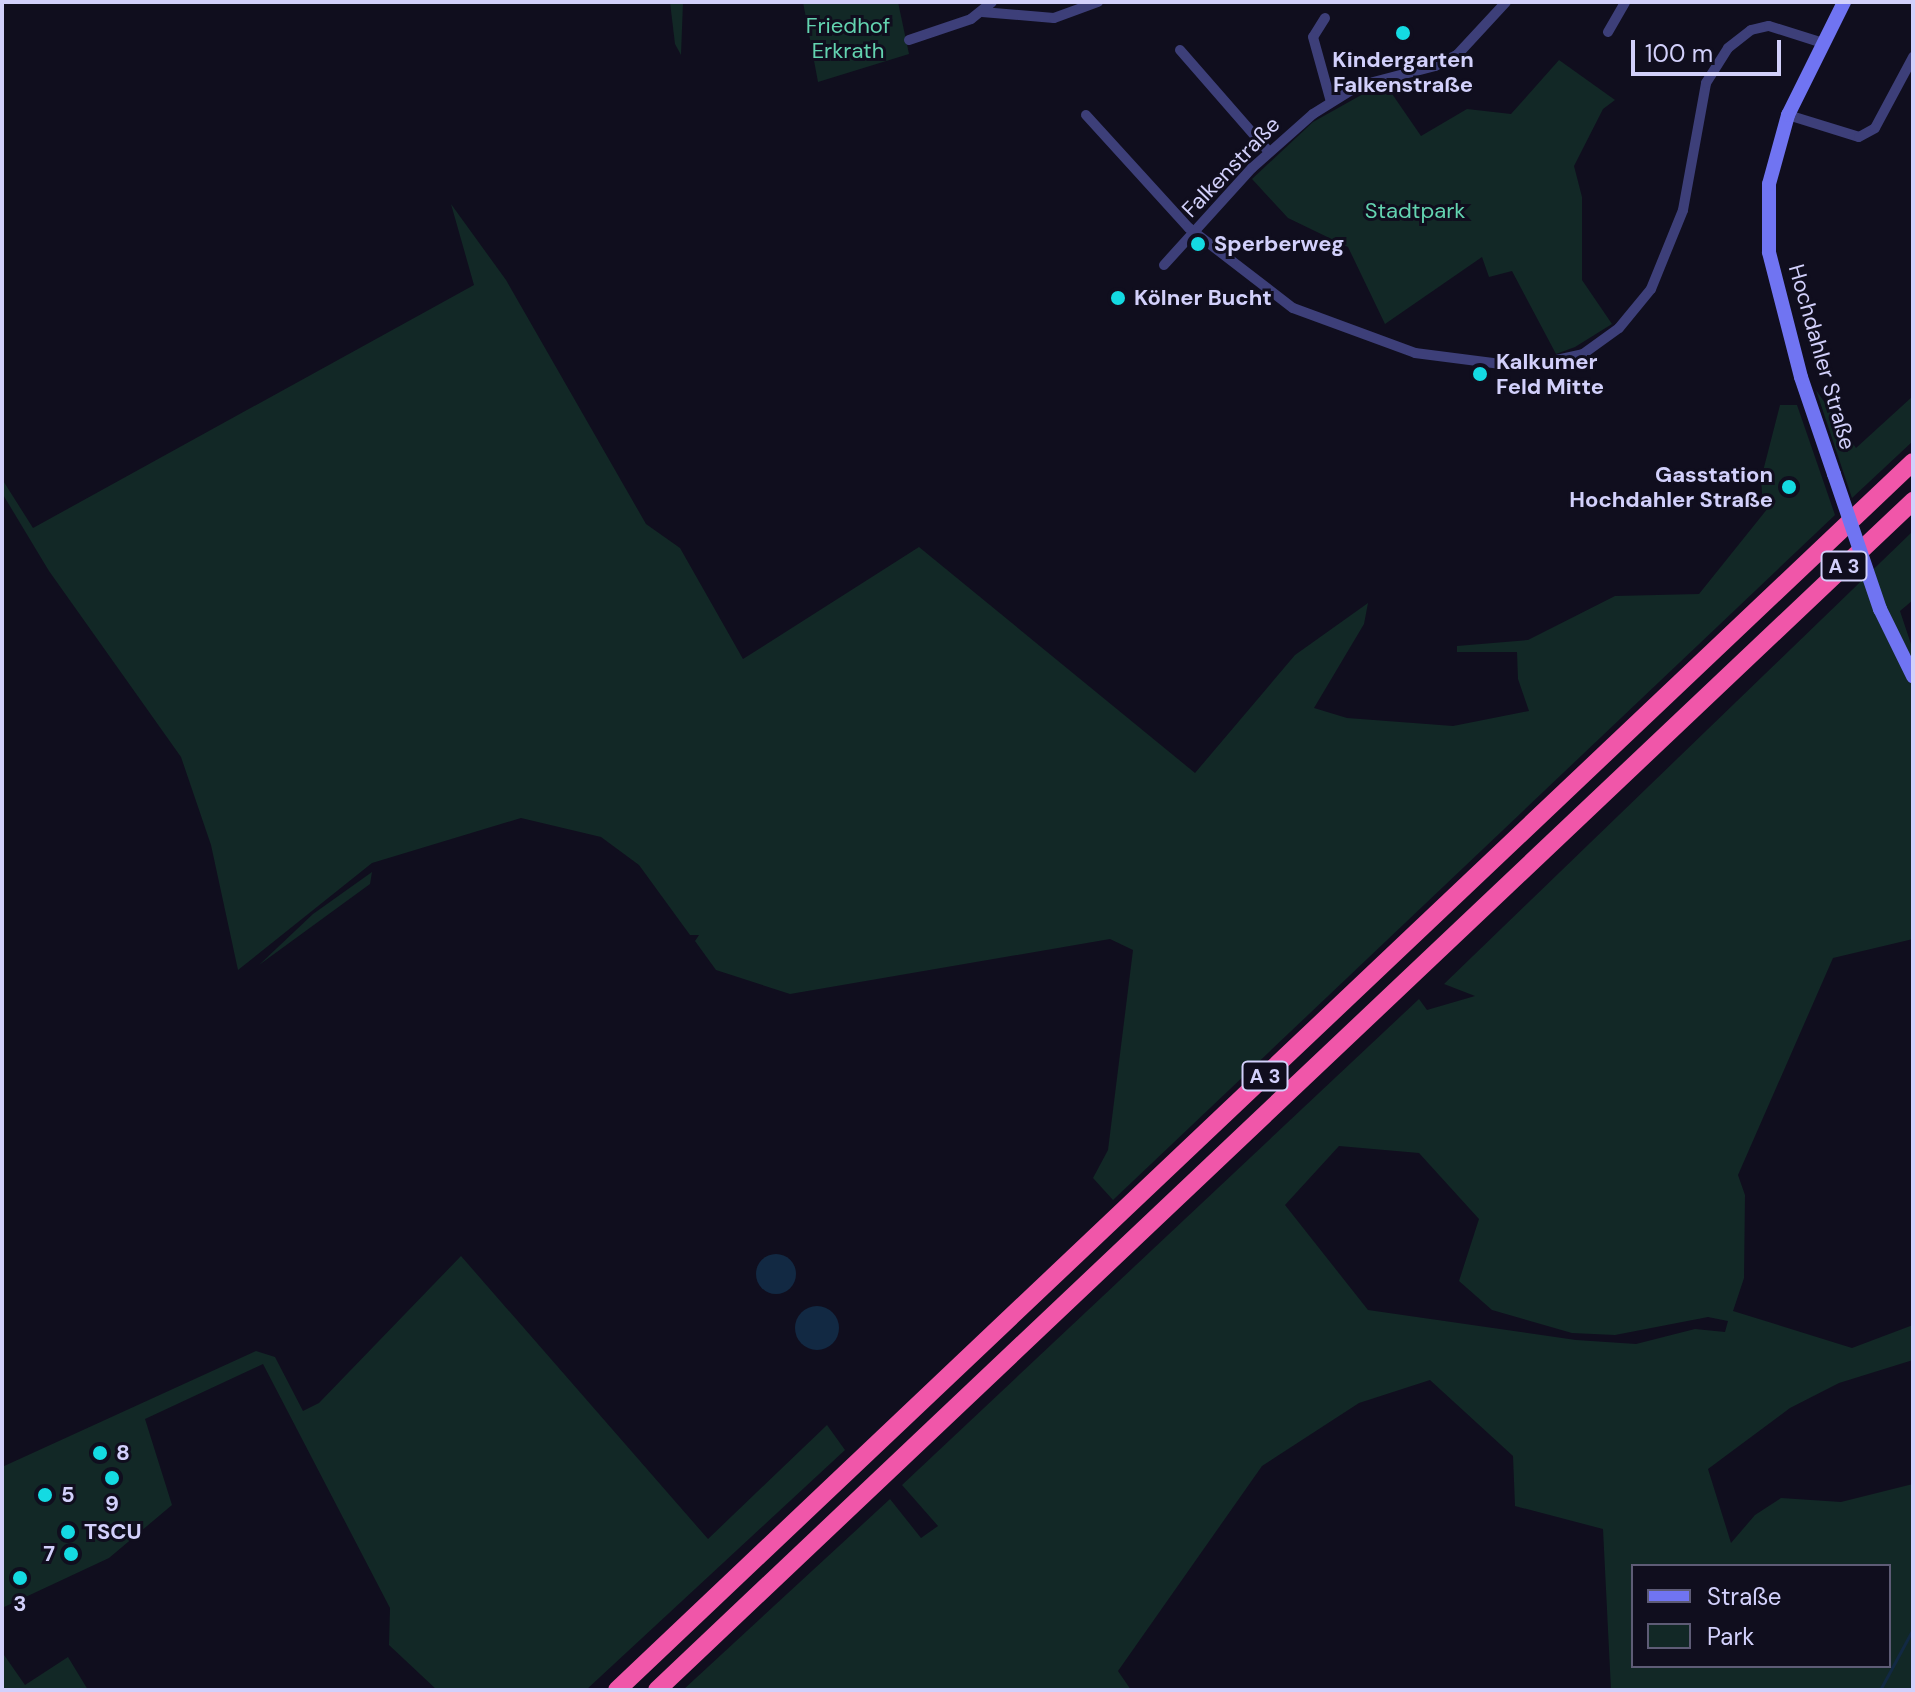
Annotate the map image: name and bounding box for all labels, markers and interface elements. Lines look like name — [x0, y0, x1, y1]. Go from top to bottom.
park label: Friedhof Erkrath — [806, 12, 890, 64]
marker: Kindergarten Falkenstraße — [1394, 24, 1412, 42]
scale bar — [1635, 24, 1785, 74]
text: 100 m — [1645, 38, 1713, 69]
place label: Kindergarten Falkenstraße — [1332, 46, 1474, 98]
street label: Falkenstraße — [1177, 111, 1285, 223]
park label: Stadtpark — [1365, 198, 1465, 224]
place label: Sperberweg — [1214, 231, 1344, 257]
marker: Sperberweg — [1189, 235, 1207, 253]
street label: Hochdahler Straße — [1783, 261, 1861, 453]
place label: Kölner Bucht — [1134, 285, 1272, 311]
marker: Kölner Bucht — [1109, 289, 1127, 307]
place label: Kalkumer Feld Mitte — [1496, 348, 1604, 400]
marker: Kalkumer Feld Mitte — [1471, 365, 1489, 383]
place label: Gasstation Hochdahler Straße — [1569, 461, 1773, 512]
marker: Gasstation Hochdahler Straße — [1780, 478, 1798, 496]
road number: A 3 — [1820, 550, 1868, 582]
road number: A 3 — [1241, 1060, 1289, 1092]
place label: 8 — [116, 1440, 130, 1466]
marker: 8 — [91, 1444, 109, 1462]
marker: 9 — [103, 1469, 121, 1487]
place label: 5 — [61, 1482, 75, 1508]
marker: 5 — [36, 1486, 54, 1504]
place label: 9 — [105, 1491, 119, 1517]
place label: TSCU — [84, 1519, 142, 1545]
marker: TSCU — [59, 1523, 77, 1541]
place label: 7 — [43, 1541, 55, 1567]
marker: 7 — [62, 1545, 80, 1563]
legend — [1631, 1564, 1891, 1668]
marker: 3 — [11, 1569, 29, 1587]
text: Straße — [1707, 1581, 1781, 1612]
place label: 3 — [13, 1591, 27, 1617]
text: Park — [1707, 1621, 1754, 1652]

